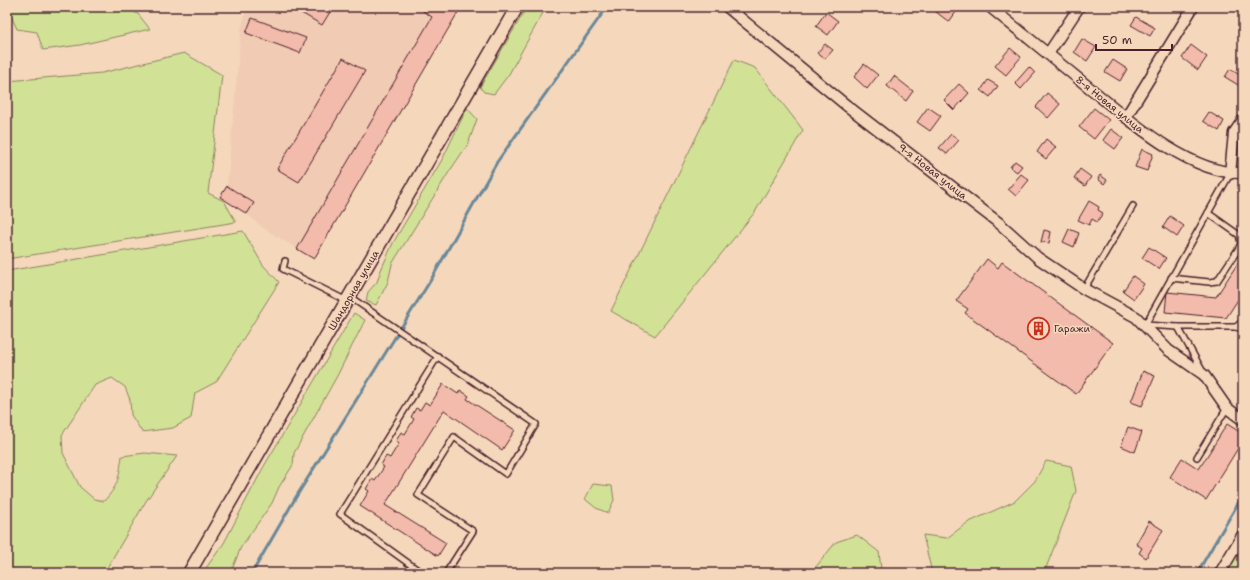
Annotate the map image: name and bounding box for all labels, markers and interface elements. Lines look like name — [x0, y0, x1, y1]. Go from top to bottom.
scale bar — [1096, 26, 1172, 52]
text: 50 m — [1102, 32, 1132, 48]
street label: 8-я Новая улица — [1073, 73, 1147, 136]
street label: 9-я Новая улица — [896, 141, 970, 203]
street label: Шандорная улица — [325, 247, 382, 333]
building icon: Гаражи — [1026, 315, 1052, 341]
place label: Гаражи — [1054, 322, 1091, 335]

